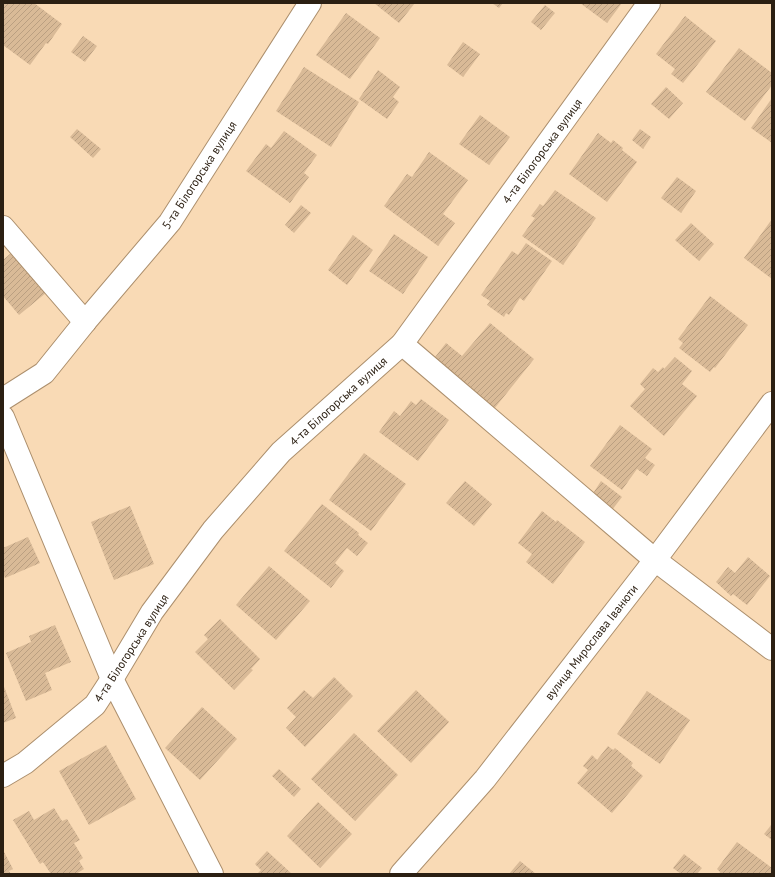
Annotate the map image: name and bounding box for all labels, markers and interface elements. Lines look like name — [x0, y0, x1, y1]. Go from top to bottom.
street label: 4-та Білогорська вулиця — [499, 96, 585, 206]
street label: 5-та Білогорська вулиця — [158, 118, 240, 232]
street label: 4-та Білогорська вулиця — [286, 353, 390, 449]
street label: вулиця Мирослава Іванюти — [541, 581, 641, 703]
street label: 4-та Білогорська вулиця — [90, 591, 172, 705]

